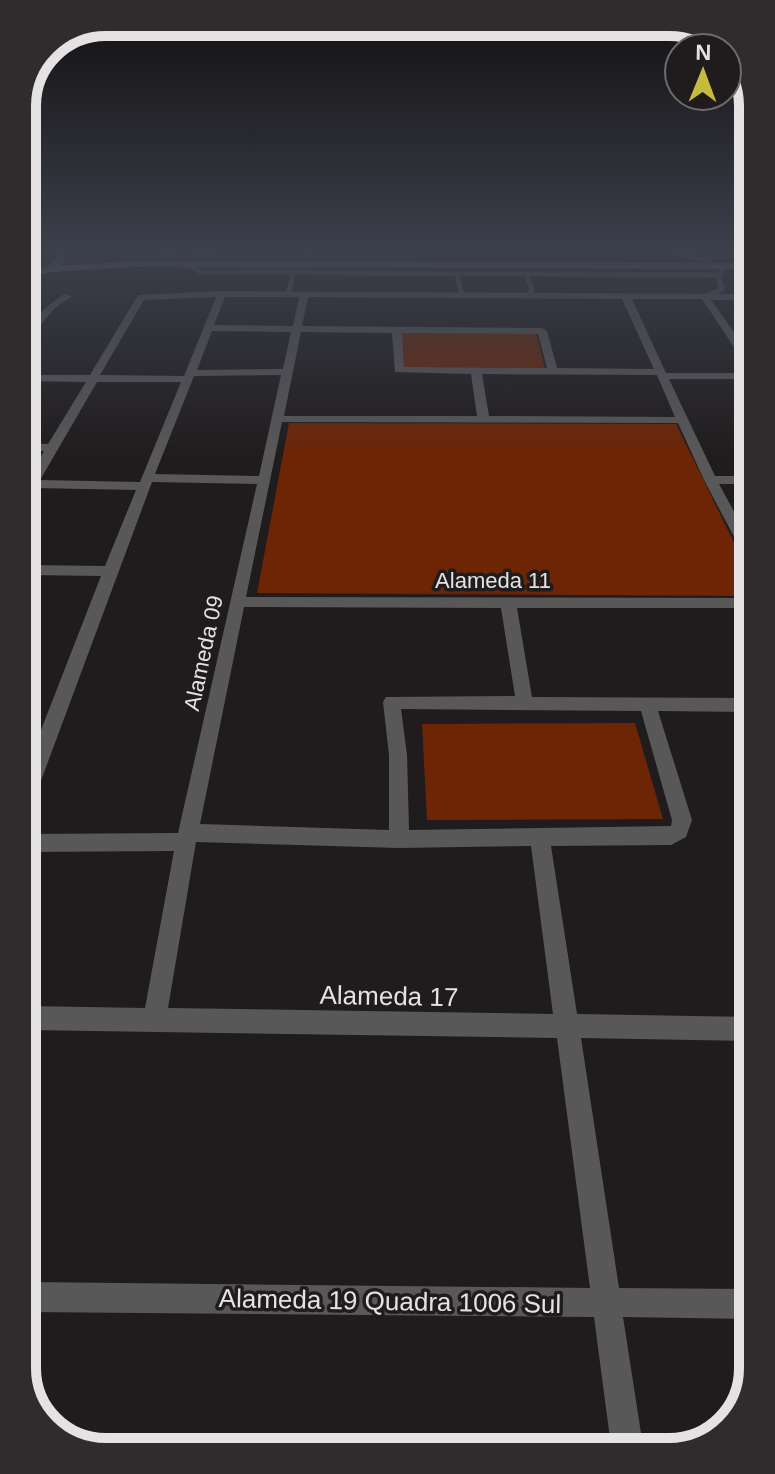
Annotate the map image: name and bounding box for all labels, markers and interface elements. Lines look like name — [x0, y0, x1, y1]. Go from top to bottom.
north arrow — [663, 32, 743, 112]
text: N — [695, 40, 712, 65]
street label: Alameda 11 — [435, 568, 551, 593]
street label: Alameda 09 — [179, 593, 228, 713]
street label: Alameda 17 — [319, 980, 459, 1012]
street label: Alameda 19 Quadra 1006 Sul — [218, 1283, 562, 1319]

